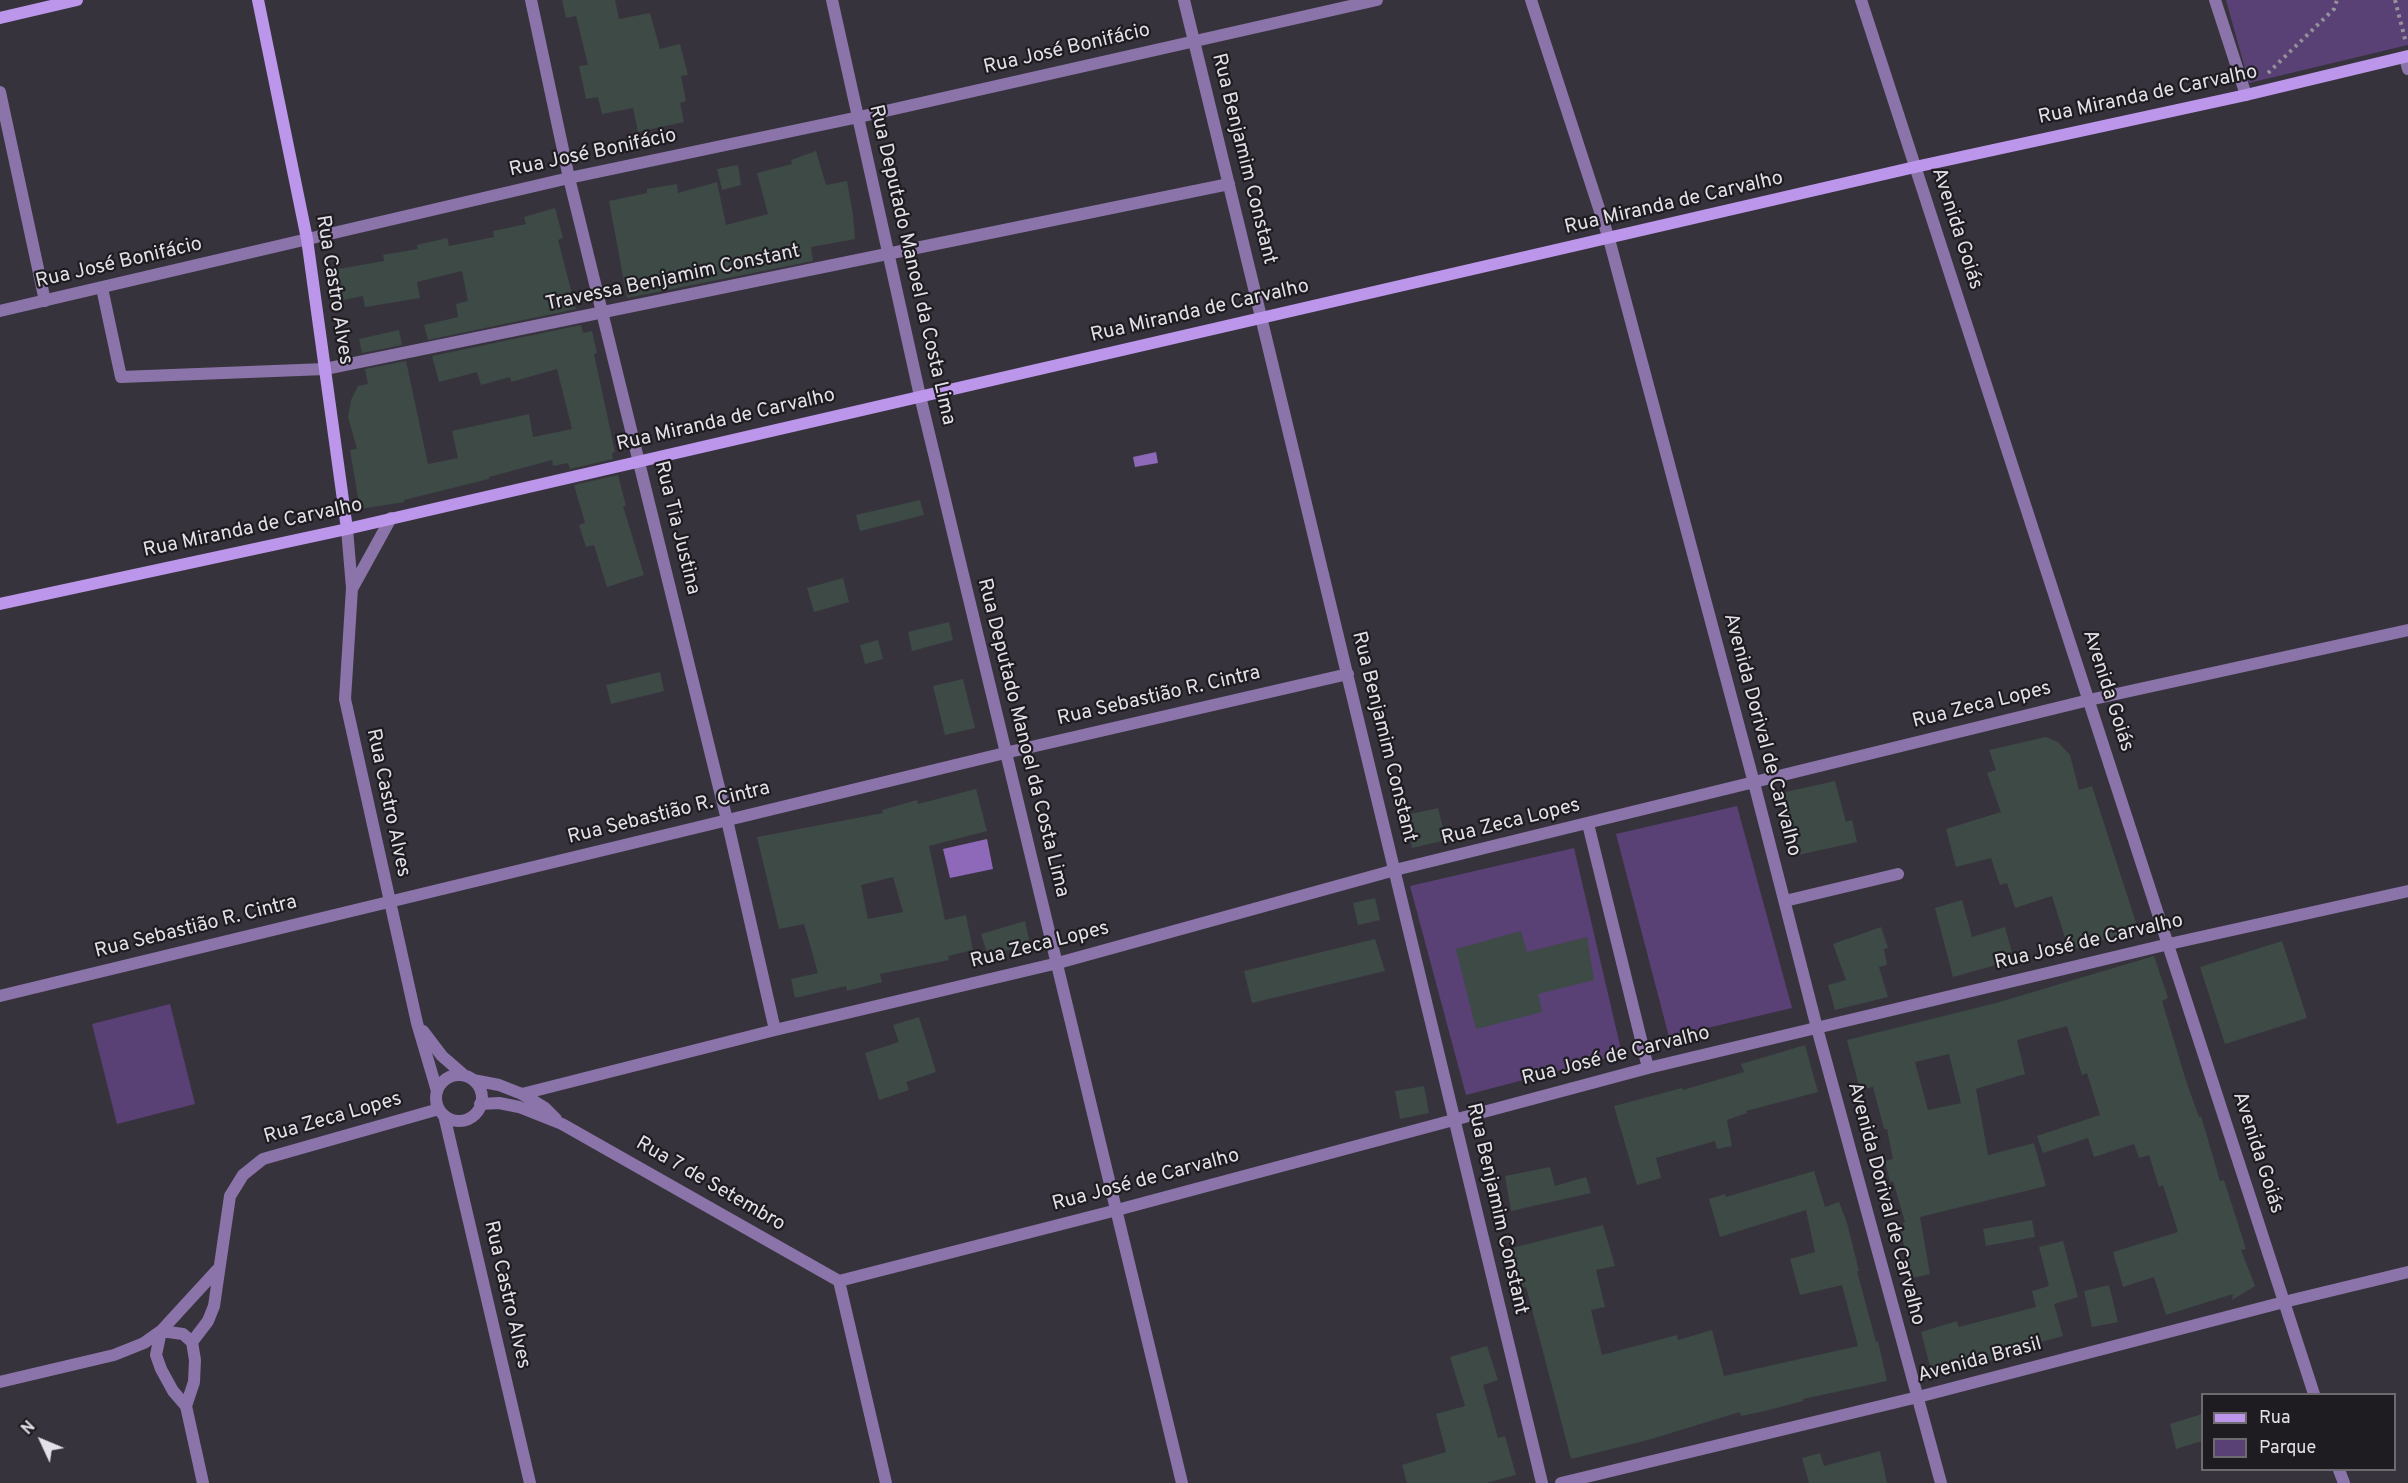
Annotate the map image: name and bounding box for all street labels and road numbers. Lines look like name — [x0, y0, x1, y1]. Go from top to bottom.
street label: Rua José Bonifácio — [981, 19, 1153, 81]
street label: Rua Benjamim Constant — [1205, 51, 1281, 267]
street label: Rua Miranda de Carvalho — [2036, 61, 2260, 131]
street label: Rua Deputado Manoel da Costa Lima — [862, 103, 960, 427]
street label: Rua José Bonifácio — [507, 125, 679, 183]
street label: Avenida Goiás — [1925, 165, 1987, 293]
street label: Rua Miranda de Carvalho — [1562, 167, 1786, 241]
street label: Rua Castro Alves — [309, 214, 357, 366]
street label: Rua José Bonifácio — [33, 233, 205, 295]
street label: Travessa Benjamim Constant — [544, 240, 802, 318]
street label: Rua Miranda de Carvalho — [1088, 275, 1312, 349]
street label: Rua Miranda de Carvalho — [614, 384, 838, 458]
street label: Rua Tia Justina — [648, 459, 704, 597]
street label: Rua Miranda de Carvalho — [141, 494, 365, 564]
street label: Rua Deputado Manoel da Costa Lima — [971, 576, 1073, 900]
street label: Avenida Dorival de Carvalho — [1717, 611, 1805, 859]
street label: Avenida Goiás — [2076, 627, 2138, 755]
street label: Rua Benjamim Constant — [1345, 629, 1421, 845]
street label: Rua Sebastião R. Cintra — [1055, 662, 1263, 732]
street label: Rua Zeca Lopes — [1910, 677, 2054, 735]
street label: Rua Castro Alves — [360, 727, 414, 879]
street label: Rua Sebastião R. Cintra — [565, 777, 773, 851]
street label: Rua Zeca Lopes — [1439, 794, 1583, 852]
street label: Rua Sebastião R. Cintra — [92, 891, 300, 965]
street label: Rua José de Carvalho — [1992, 910, 2186, 976]
street label: Rua Zeca Lopes — [968, 917, 1112, 975]
street label: Rua José de Carvalho — [1520, 1022, 1712, 1092]
street label: Avenida Dorival de Carvalho — [1841, 1080, 1929, 1328]
street label: Rua Zeca Lopes — [261, 1088, 405, 1150]
street label: Avenida Goiás — [2226, 1089, 2288, 1217]
street label: Rua Benjamim Constant — [1460, 1101, 1532, 1317]
street label: Rua 7 de Setembro — [631, 1132, 789, 1238]
street label: Rua José de Carvalho — [1050, 1144, 1242, 1218]
street label: Rua Castro Alves — [477, 1219, 535, 1371]
street label: Avenida Brasil — [1915, 1333, 2045, 1389]

